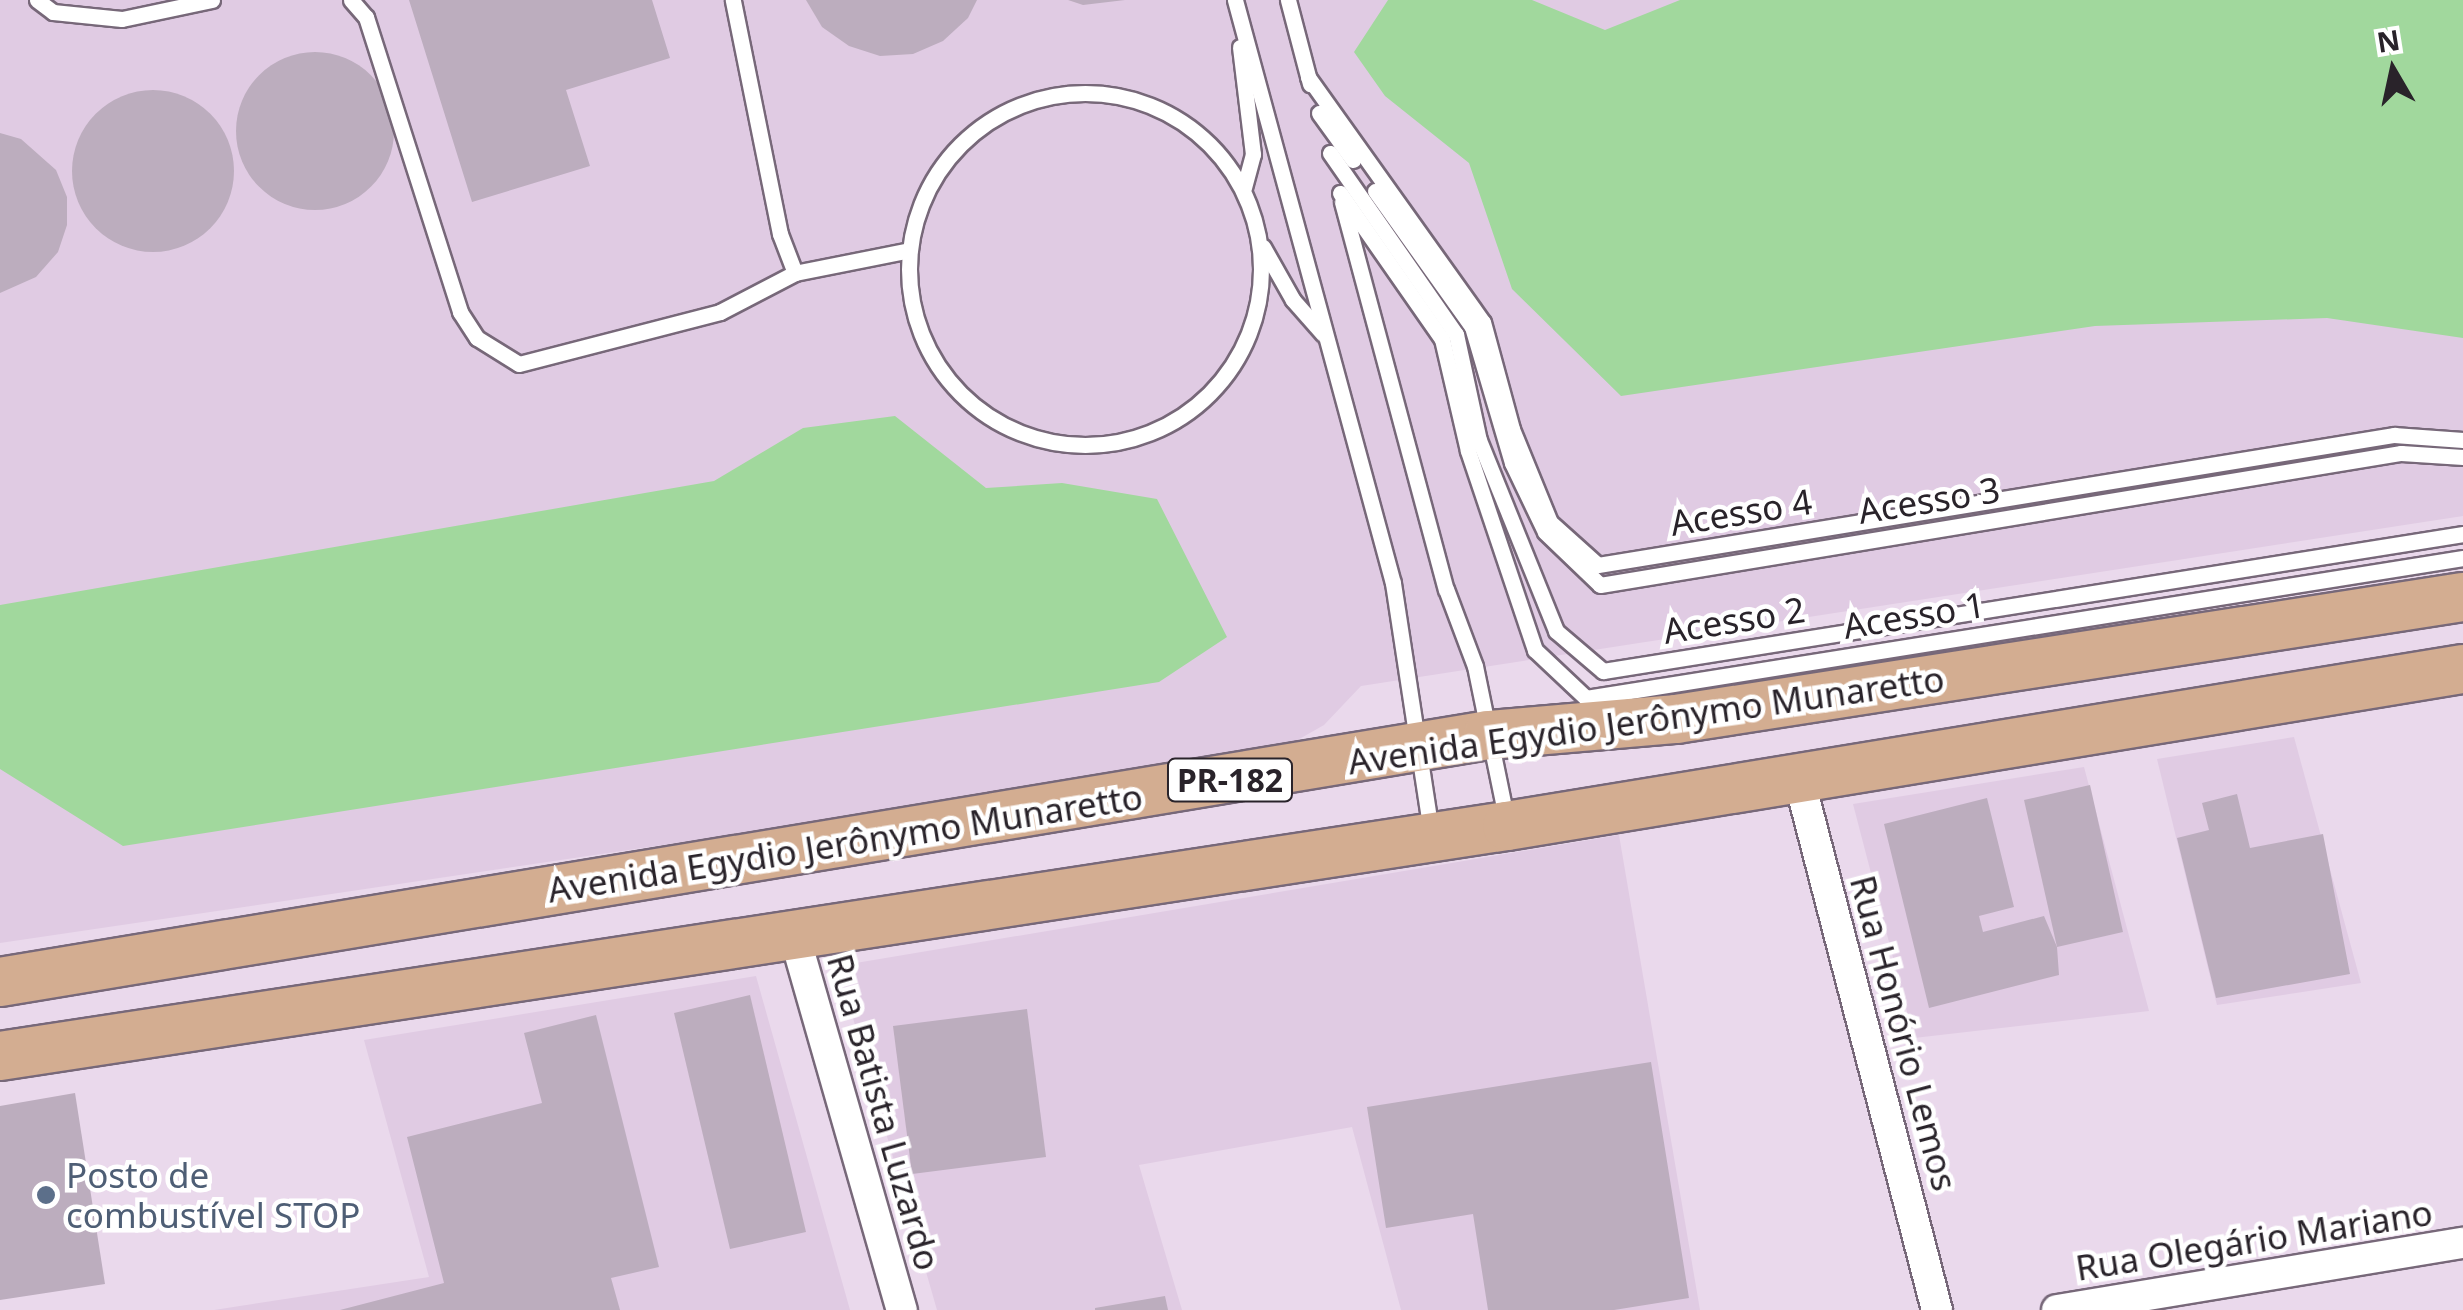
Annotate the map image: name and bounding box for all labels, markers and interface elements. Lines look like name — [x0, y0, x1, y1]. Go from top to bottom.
north arrow — [2343, 20, 2443, 120]
text: N — [2374, 20, 2403, 61]
street label: Acesso 3 — [1855, 468, 2003, 532]
street label: Acesso 4 — [1667, 480, 1815, 544]
street label: Acesso 1 — [1840, 583, 1988, 647]
street label: Acesso 2 — [1660, 588, 1808, 652]
street label: Avenida Egydio Jerônymo Munaretto — [1345, 657, 1947, 783]
road number: PR-182 — [1165, 753, 1295, 807]
street label: Avenida Egydio Jerônymo Munaretto — [545, 775, 1145, 911]
street label: Rua Honório Lemos — [1842, 871, 1966, 1195]
street label: Rua Batista Luzardo — [819, 949, 949, 1275]
place label: Posto de combustível STOP — [66, 1154, 360, 1236]
marker: Posto de combustível STOP — [35, 1184, 57, 1206]
street label: Rua Olegário Mariano — [2073, 1191, 2435, 1289]

